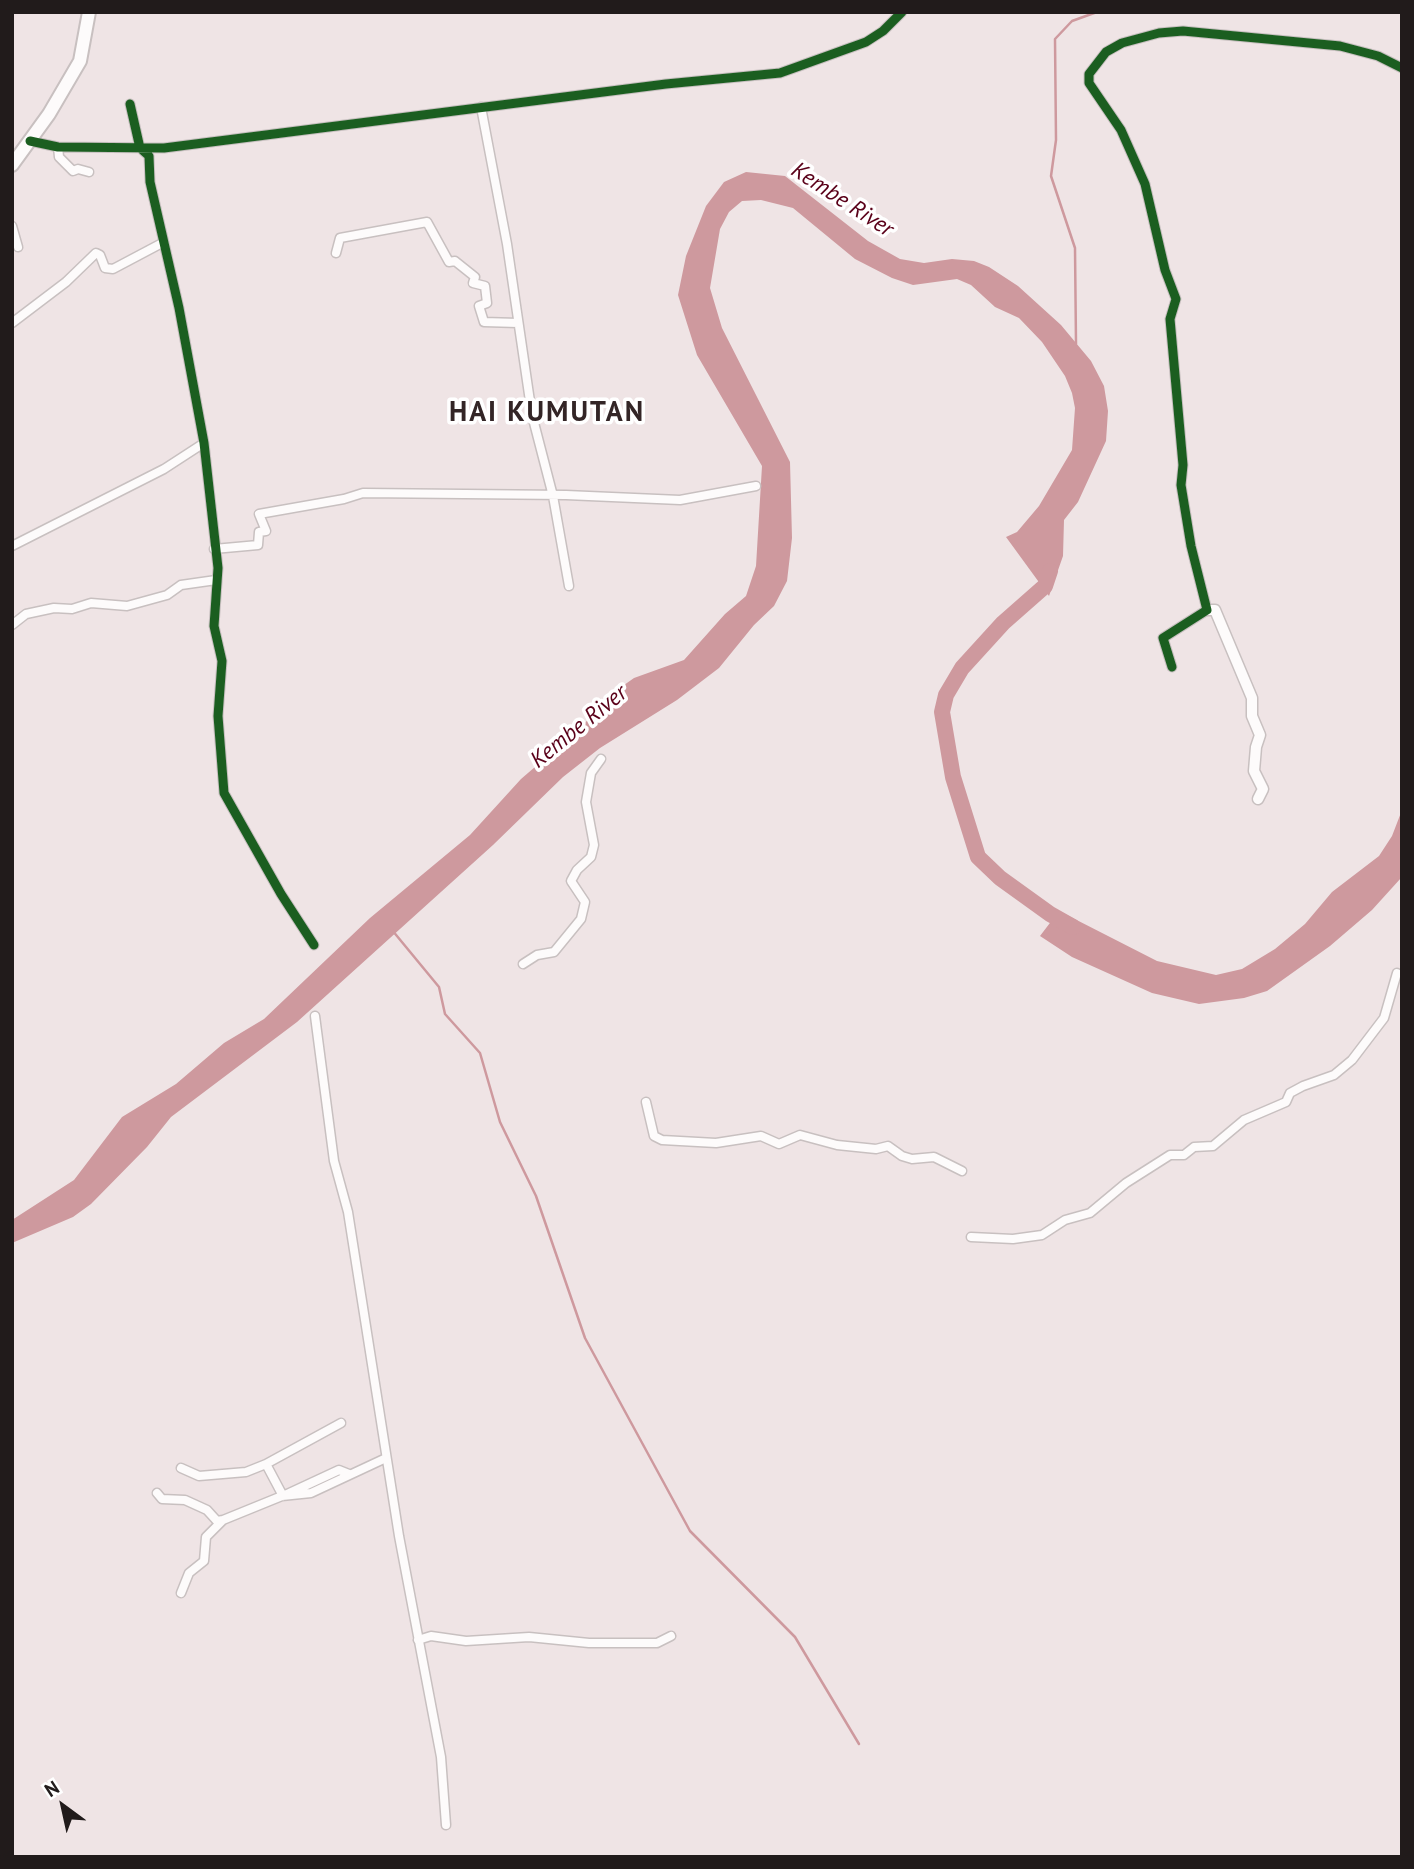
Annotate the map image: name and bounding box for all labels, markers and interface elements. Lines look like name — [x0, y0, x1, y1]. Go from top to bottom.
water label: Kembe River — [786, 157, 898, 243]
district label: HAI KUMUTAN — [450, 396, 644, 430]
water label: Kembe River — [525, 680, 633, 774]
north arrow — [28, 1771, 98, 1841]
text: N — [40, 1775, 63, 1802]

